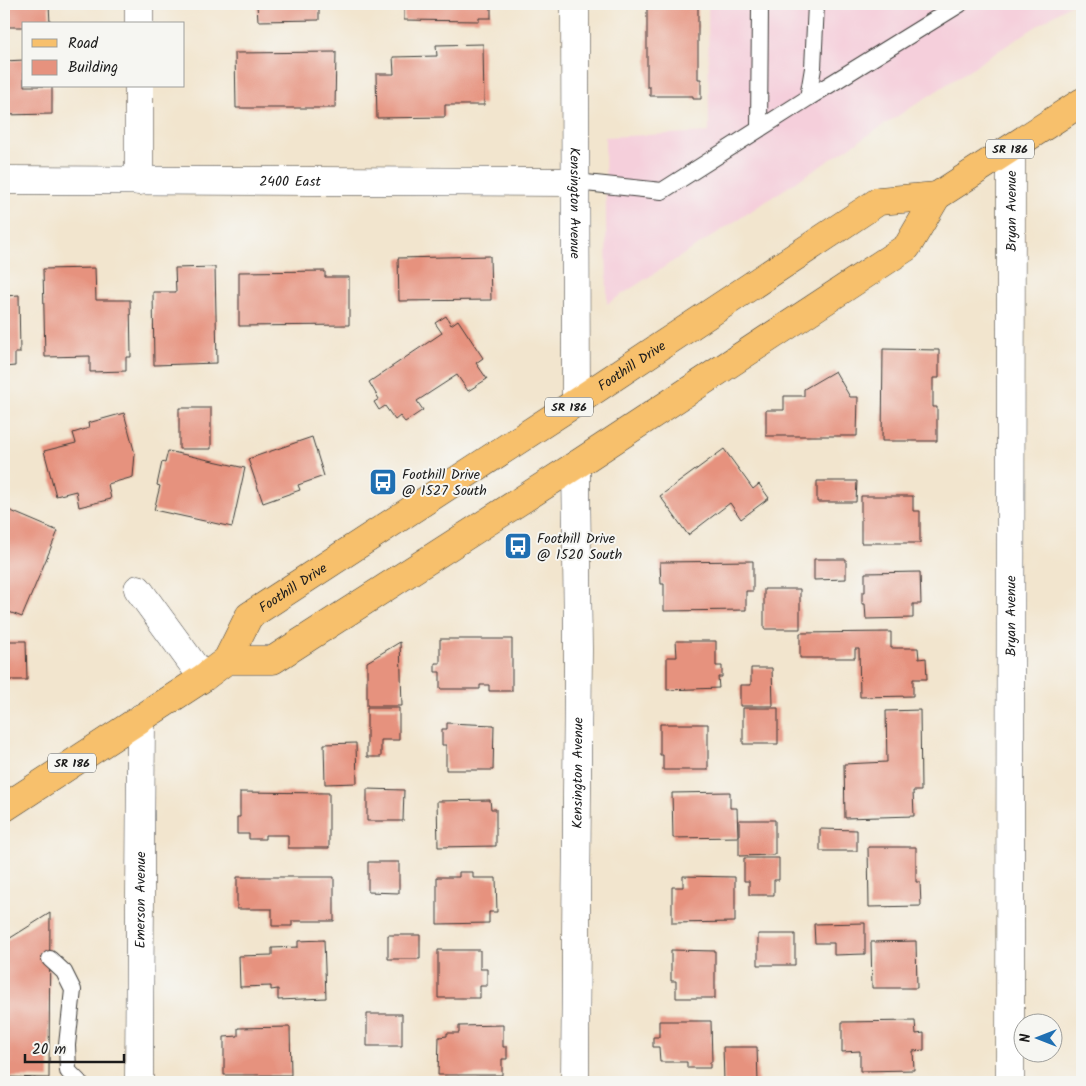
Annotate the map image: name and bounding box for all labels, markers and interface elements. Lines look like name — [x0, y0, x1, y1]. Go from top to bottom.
legend — [22, 22, 185, 88]
text: Road — [68, 32, 99, 56]
text: Building — [68, 56, 118, 80]
road number: SR 186 — [986, 140, 1034, 158]
street label: Kensington Avenue — [563, 147, 586, 260]
street label: Bryan Avenue — [1001, 170, 1023, 252]
street label: 2400 East — [259, 171, 321, 193]
street label: Foothill Drive — [593, 335, 671, 397]
road number: SR 186 — [545, 398, 593, 417]
place label: Foothill Drive @ 1527 South — [402, 464, 487, 502]
bus stop icon: Foothill Drive @ 1527 South — [368, 467, 398, 497]
place label: Foothill Drive @ 1520 South — [537, 528, 622, 566]
bus stop icon: Foothill Drive @ 1520 South — [503, 531, 533, 561]
street label: Foothill Drive — [254, 557, 332, 619]
street label: Bryan Avenue — [1000, 575, 1023, 657]
street label: Kensington Avenue — [567, 716, 590, 829]
road number: SR 186 — [48, 754, 96, 772]
street label: Emerson Avenue — [130, 851, 152, 949]
north arrow — [1014, 1014, 1064, 1064]
scale bar — [25, 1031, 124, 1063]
text: N — [1015, 1033, 1037, 1042]
text: 20 m — [32, 1038, 66, 1062]

